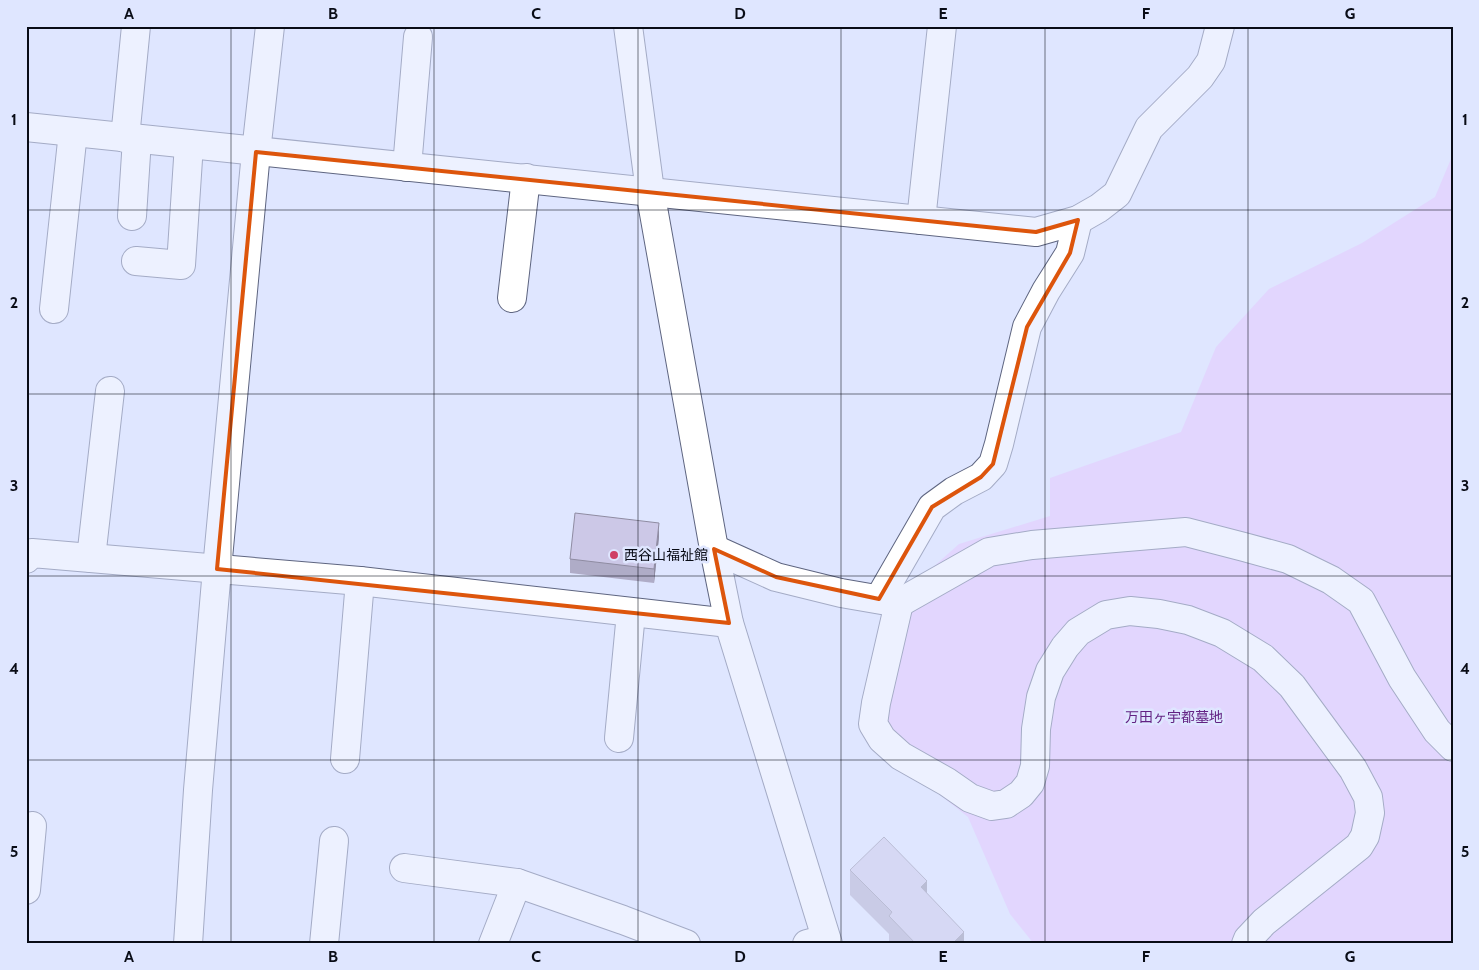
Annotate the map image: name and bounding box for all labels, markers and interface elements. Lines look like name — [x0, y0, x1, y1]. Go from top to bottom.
text: A — [124, 4, 134, 23]
text: B — [328, 4, 338, 23]
text: C — [531, 4, 541, 23]
text: D — [734, 4, 746, 23]
text: E — [938, 4, 948, 23]
text: F — [1142, 4, 1151, 23]
text: G — [1345, 4, 1355, 23]
text: 1 — [11, 110, 17, 129]
text: 1 — [1462, 110, 1468, 129]
text: 2 — [10, 293, 18, 312]
text: 2 — [1461, 293, 1469, 312]
text: 3 — [10, 476, 18, 495]
text: 3 — [1461, 476, 1469, 495]
place label: 西谷山福祉館 — [624, 546, 708, 564]
marker: 西谷山福祉館 — [608, 549, 620, 561]
text: 4 — [9, 659, 19, 678]
text: 4 — [1460, 659, 1470, 678]
park label: 万田ヶ宇都墓地 — [1125, 708, 1223, 726]
text: 5 — [10, 842, 18, 861]
text: 5 — [1461, 842, 1469, 861]
text: A — [124, 947, 134, 966]
text: B — [328, 947, 338, 966]
text: C — [531, 947, 541, 966]
text: D — [734, 947, 746, 966]
text: E — [938, 947, 948, 966]
text: F — [1142, 947, 1151, 966]
text: G — [1345, 947, 1355, 966]

